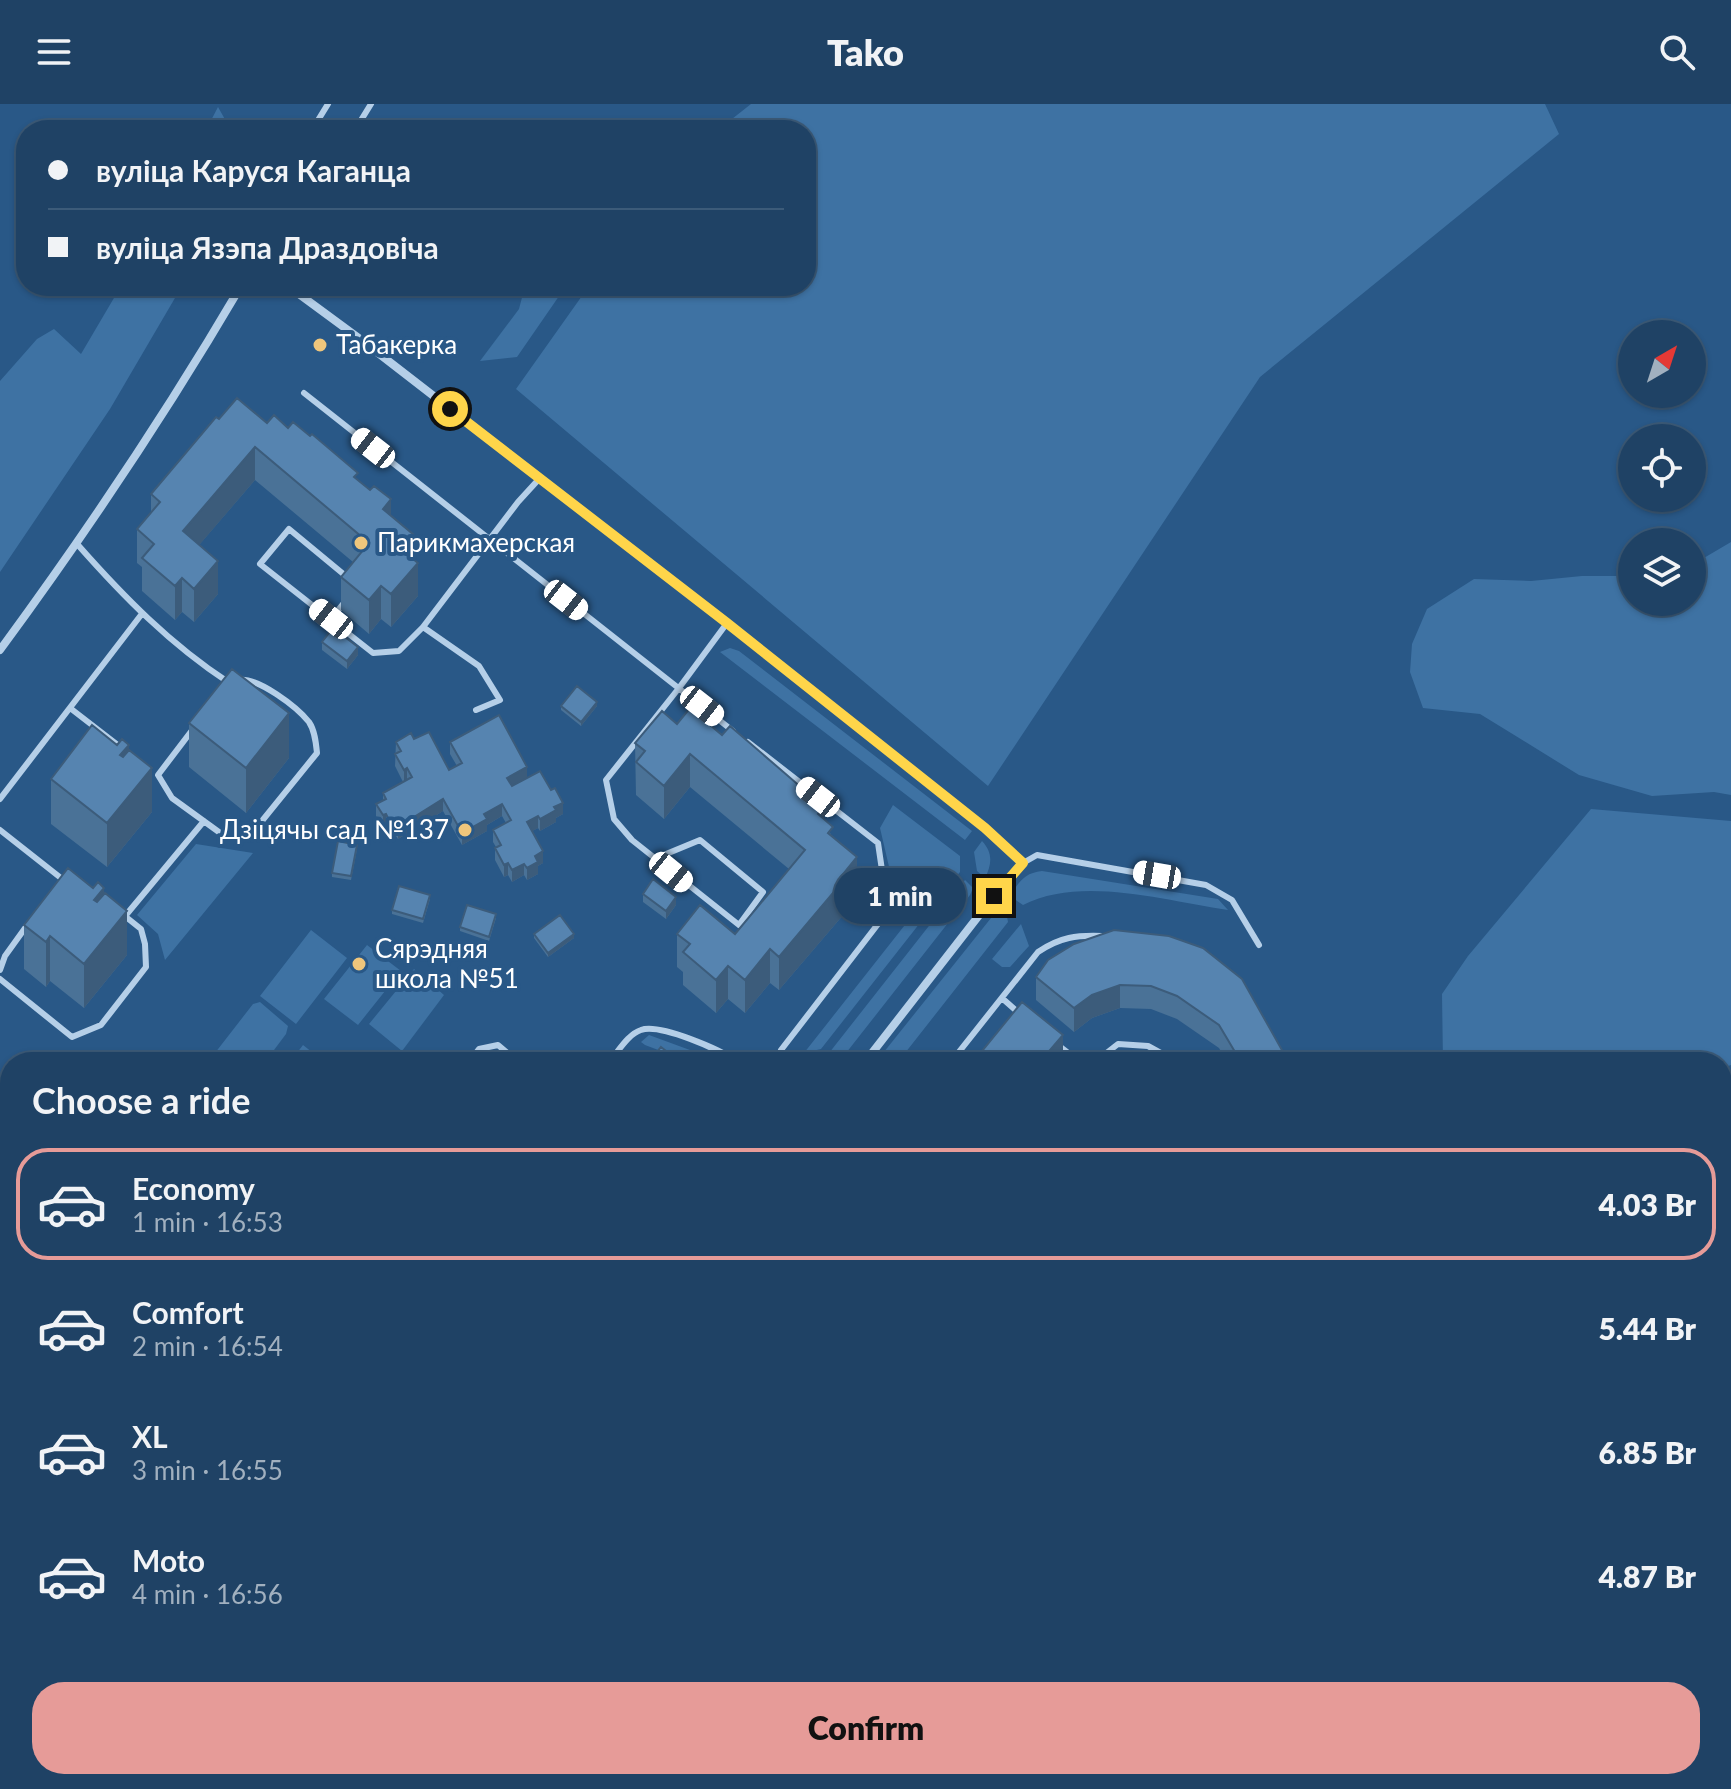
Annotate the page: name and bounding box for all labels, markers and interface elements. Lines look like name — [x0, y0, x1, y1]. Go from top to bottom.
icon: menu — [32, 30, 76, 74]
text: Tako — [827, 30, 904, 74]
icon: search — [1655, 30, 1699, 74]
text: вуліца Каруся Каганца — [96, 152, 411, 188]
text: вуліца Язэпа Драздовіча — [96, 229, 439, 265]
north arrow — [1618, 320, 1706, 408]
map controls — [1618, 320, 1706, 616]
place label: Табакерка — [336, 328, 457, 360]
marker: Табакерка — [311, 336, 329, 354]
route start — [432, 391, 468, 427]
car — [347, 424, 399, 472]
button: locate — [1618, 424, 1706, 512]
place label: Парикмахерская — [377, 526, 575, 558]
button: layers — [1618, 528, 1706, 616]
marker: Парикмахерская — [352, 534, 370, 552]
car — [540, 576, 592, 624]
car — [305, 595, 357, 643]
car — [676, 682, 728, 730]
car — [792, 773, 844, 821]
place label: Дзіцячы сад №137 — [220, 813, 449, 845]
marker: Дзіцячы сад №137 — [456, 821, 474, 839]
car — [645, 848, 697, 896]
car — [1131, 859, 1183, 891]
callout: 1 min — [834, 868, 966, 924]
route end — [976, 878, 1012, 914]
text: 1 min — [868, 880, 932, 912]
place label: Сярэдняя школа №51 — [375, 932, 519, 994]
marker: Сярэдняя школа №51 — [350, 955, 368, 973]
text: Choose a ride — [32, 1078, 251, 1122]
icon: car — [36, 1168, 108, 1240]
text: Economy — [132, 1170, 255, 1206]
text: 4.03 Br — [1598, 1186, 1696, 1222]
text: 1 min · 16:53 — [132, 1206, 283, 1238]
icon: car — [36, 1292, 108, 1364]
text: Comfort — [132, 1294, 244, 1330]
text: 5.44 Br — [1598, 1310, 1696, 1346]
text: 2 min · 16:54 — [132, 1330, 283, 1362]
icon: car — [36, 1416, 108, 1488]
text: XL — [132, 1418, 168, 1454]
text: 6.85 Br — [1598, 1434, 1696, 1470]
text: 3 min · 16:55 — [132, 1454, 283, 1486]
icon: car — [36, 1540, 108, 1612]
text: Moto — [132, 1542, 205, 1578]
text: 4.87 Br — [1598, 1558, 1696, 1594]
text: 4 min · 16:56 — [132, 1578, 283, 1610]
button: Confirm — [32, 1682, 1700, 1774]

